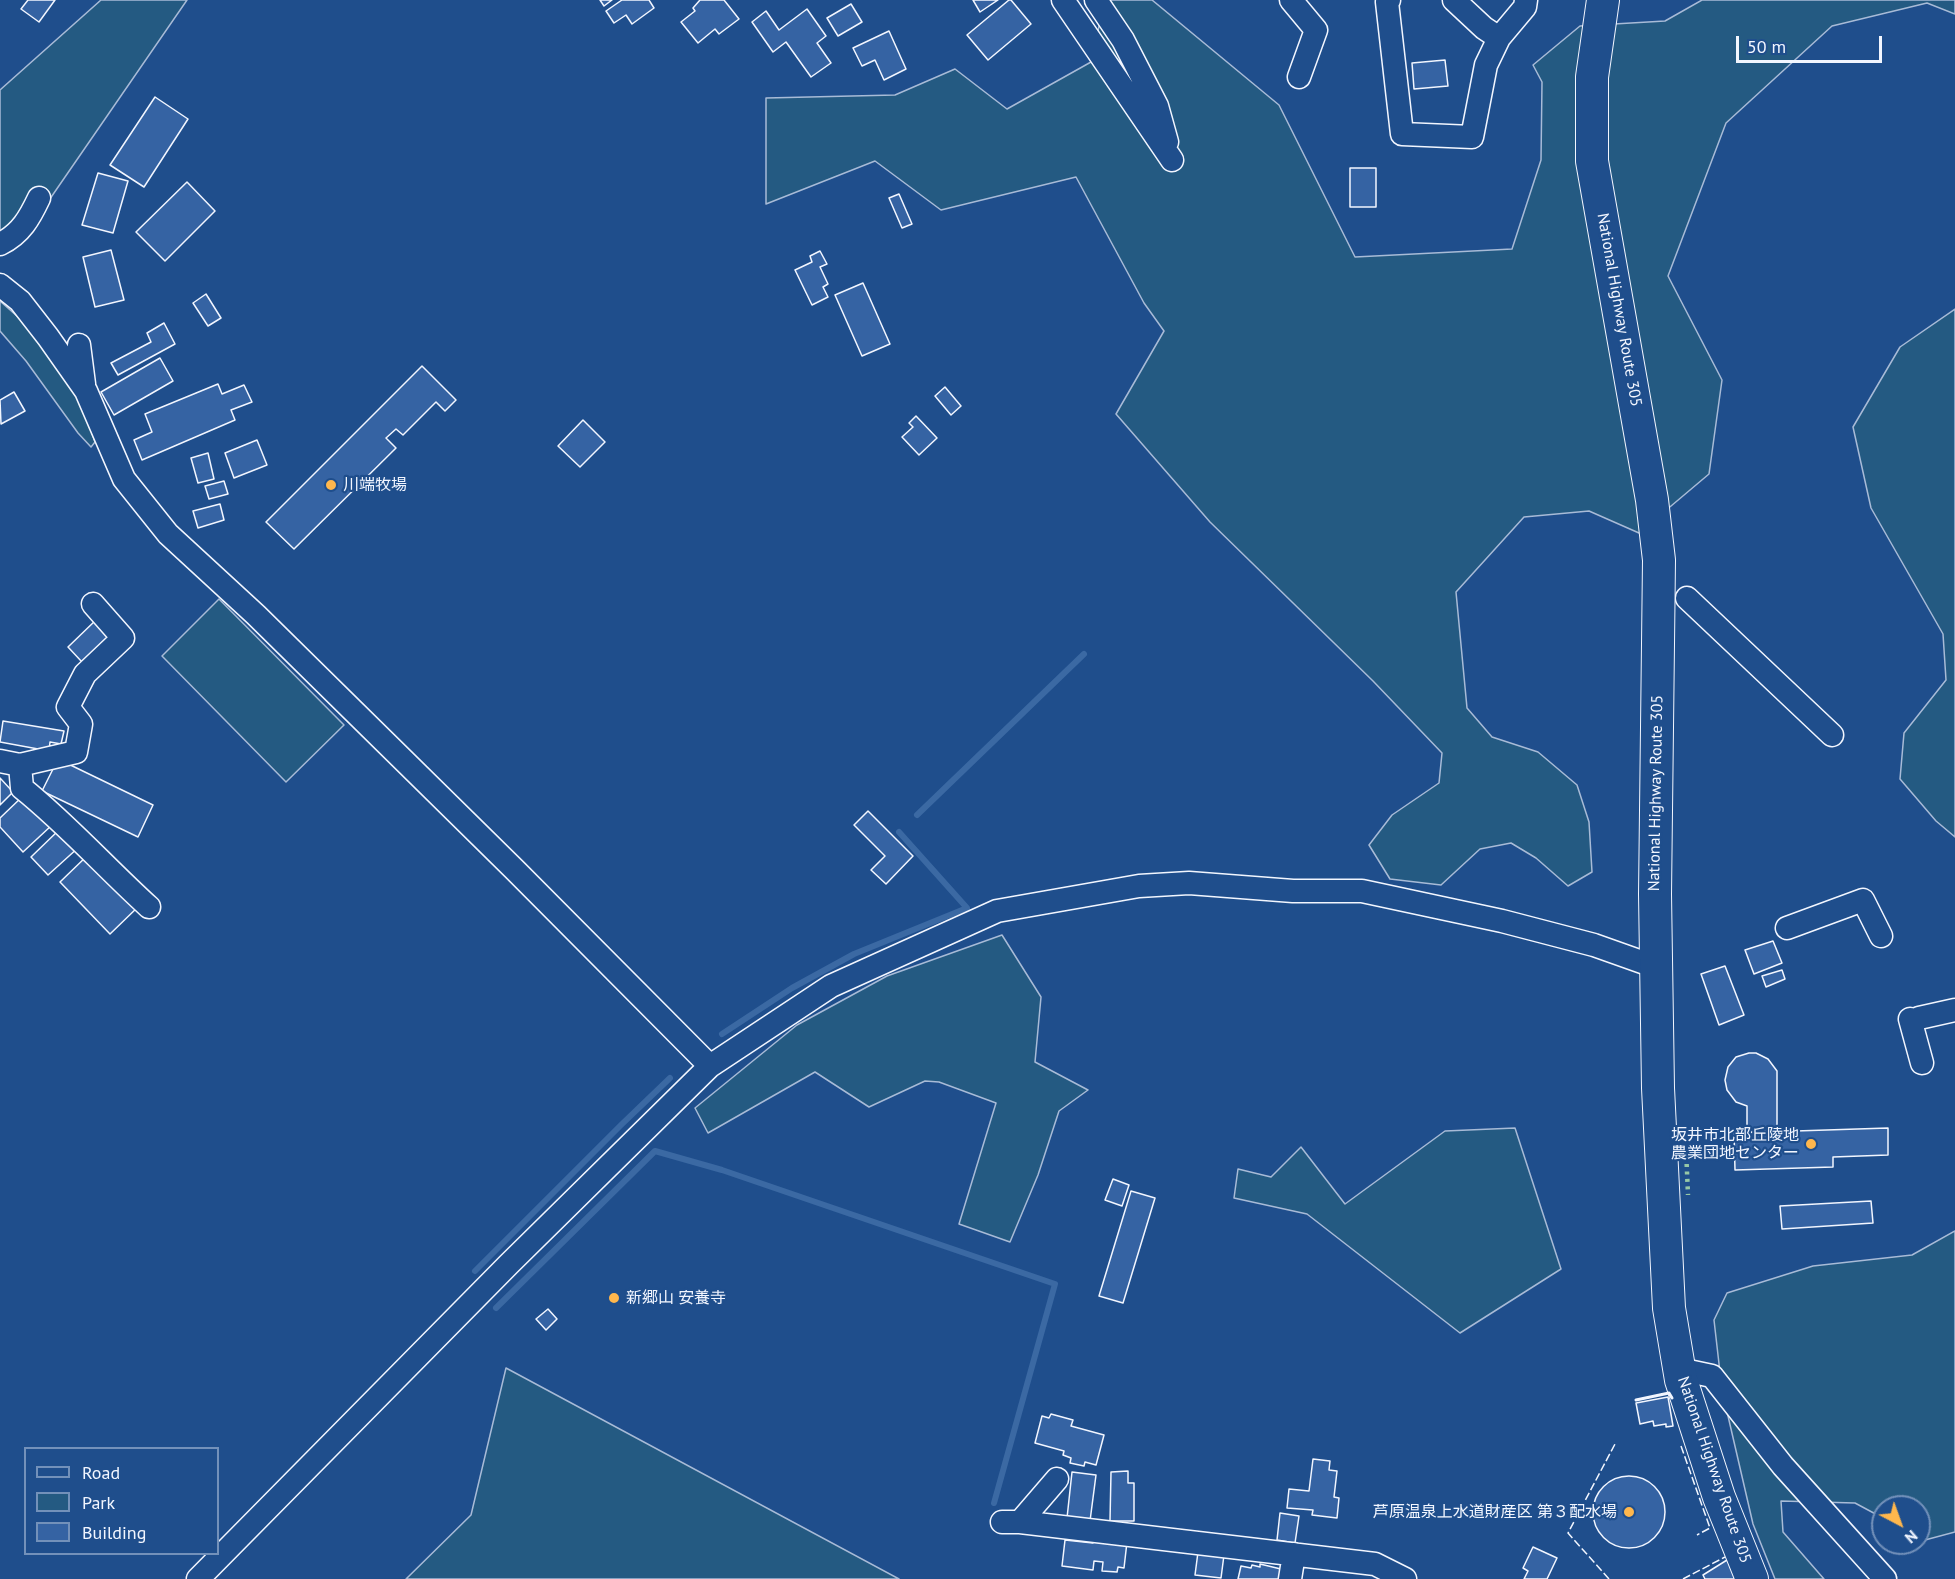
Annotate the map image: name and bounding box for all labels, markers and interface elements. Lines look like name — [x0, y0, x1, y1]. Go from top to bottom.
scale bar — [1739, 24, 1884, 62]
text: 50 m — [1747, 35, 1786, 58]
street label: National Highway Route 305 — [1593, 212, 1645, 408]
place label: 川端牧場 — [343, 475, 407, 495]
marker: 川端牧場 — [324, 478, 338, 492]
street label: National Highway Route 305 — [1645, 695, 1667, 891]
place label: 坂井市北部丘陵地 農業団地センター — [1671, 1125, 1799, 1163]
marker: 坂井市北部丘陵地 農業団地センター — [1804, 1137, 1818, 1151]
place label: 新郷山 安養寺 — [626, 1288, 726, 1308]
marker: 新郷山 安養寺 — [607, 1291, 621, 1305]
street label: National Highway Route 305 — [1673, 1374, 1755, 1566]
legend — [24, 1447, 219, 1555]
text: Road — [82, 1461, 120, 1484]
text: Park — [82, 1491, 115, 1514]
north arrow — [1871, 1495, 1931, 1555]
place label: 芦原温泉上水道財産区 第３配水場 — [1373, 1502, 1617, 1522]
marker: 芦原温泉上水道財産区 第３配水場 — [1622, 1505, 1636, 1519]
text: Building — [82, 1521, 146, 1544]
text: N — [1901, 1526, 1922, 1548]

